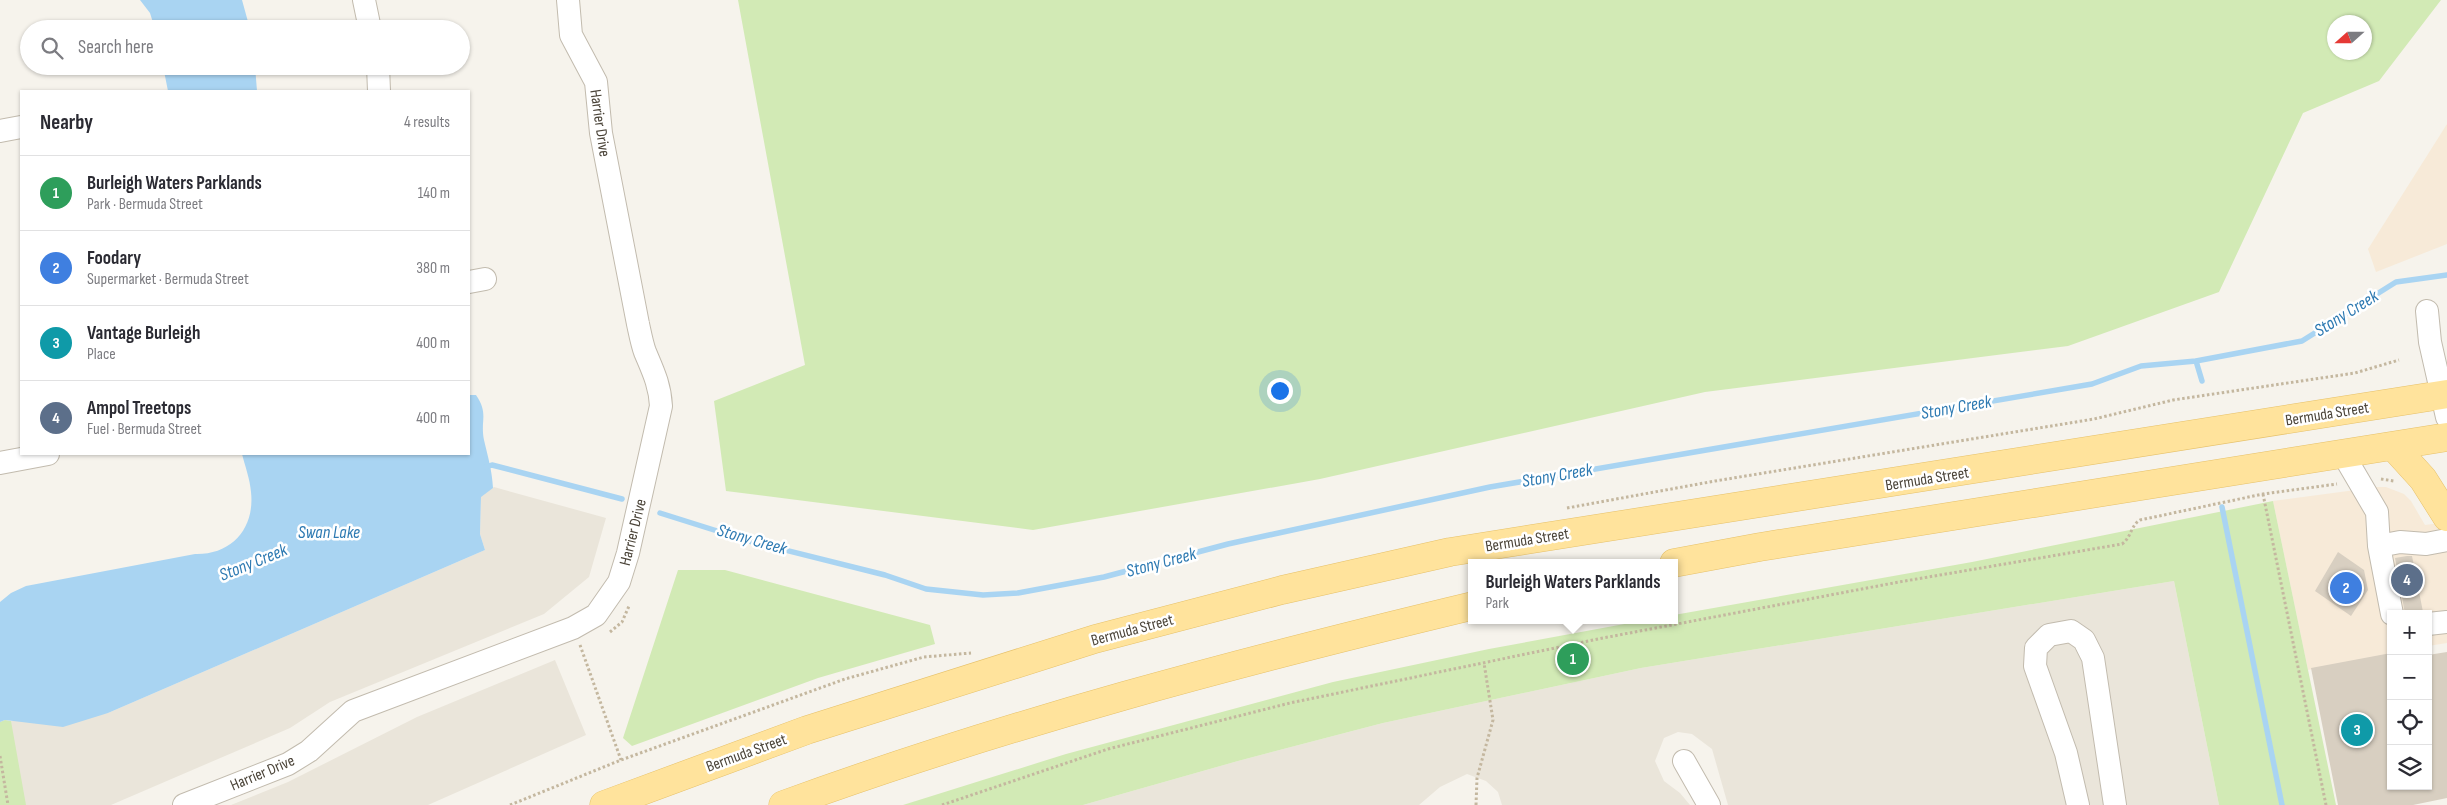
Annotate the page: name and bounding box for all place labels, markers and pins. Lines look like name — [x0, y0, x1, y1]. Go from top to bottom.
pin: 4 — [2391, 561, 2423, 599]
pin: 2 — [2330, 569, 2362, 607]
pin: 1 — [1557, 640, 1589, 678]
pin: 3 — [2341, 711, 2373, 749]

